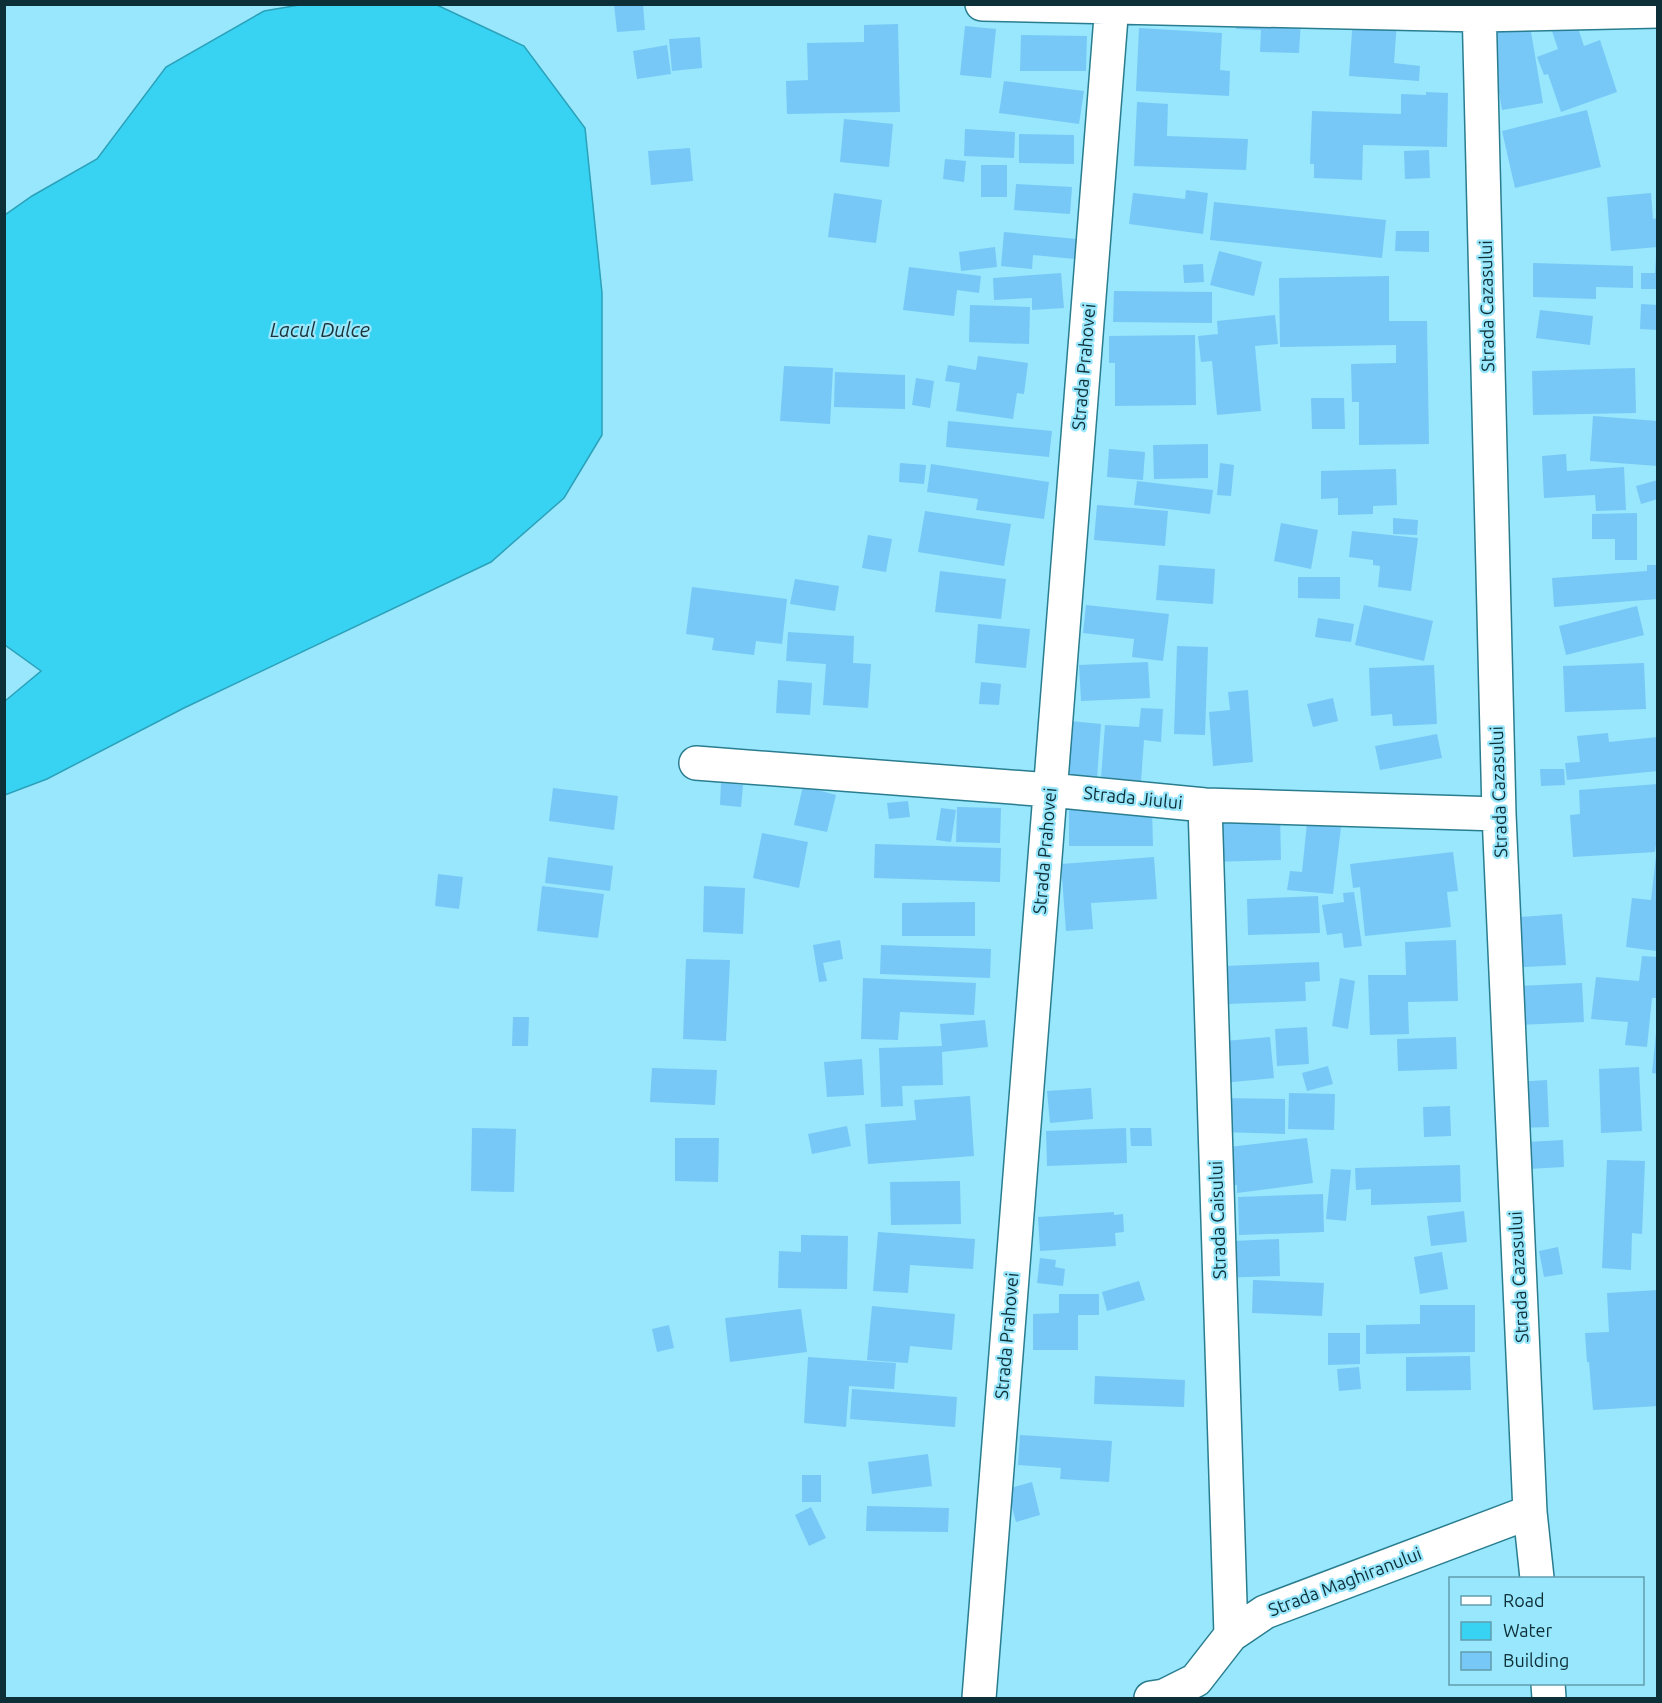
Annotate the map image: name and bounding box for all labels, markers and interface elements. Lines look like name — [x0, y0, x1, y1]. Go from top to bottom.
street label: Strada Cazasului — [1475, 240, 1497, 372]
street label: Strada Prahovei — [1068, 303, 1099, 431]
water label: Lacul Dulce — [270, 318, 370, 341]
street label: Strada Cazasului — [1486, 726, 1510, 858]
street label: Strada Jiului — [1083, 782, 1184, 812]
street label: Strada Prahovei — [1029, 787, 1060, 915]
street label: Strada Caisului — [1205, 1160, 1229, 1280]
street label: Strada Cazasului — [1505, 1211, 1531, 1343]
street label: Strada Prahovei — [991, 1272, 1022, 1400]
street label: Strada Maghiranului — [1265, 1543, 1424, 1619]
legend — [1449, 1577, 1644, 1685]
text: Road — [1503, 1590, 1545, 1610]
text: Water — [1503, 1620, 1553, 1640]
text: Building — [1503, 1650, 1569, 1670]

